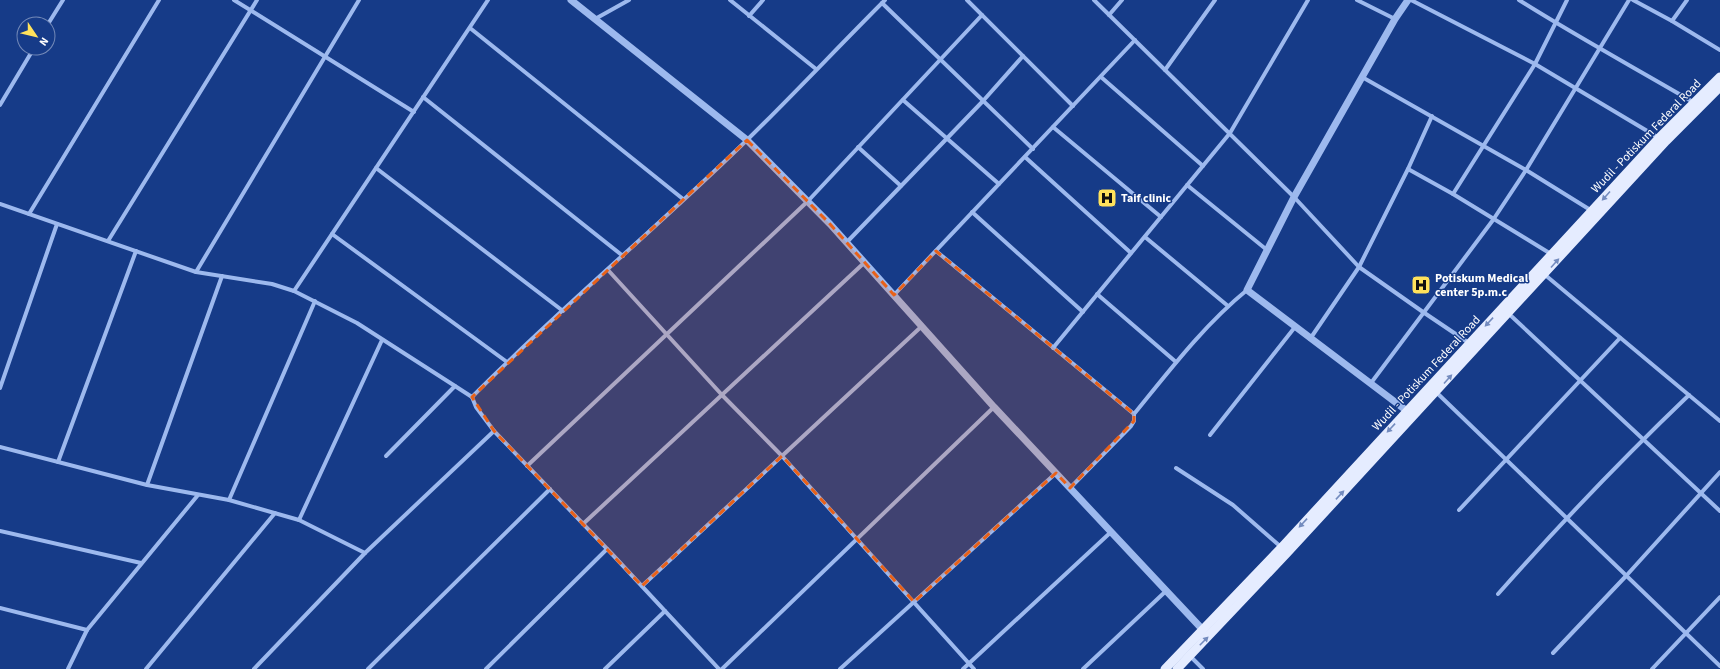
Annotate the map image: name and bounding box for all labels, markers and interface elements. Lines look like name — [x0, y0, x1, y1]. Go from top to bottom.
north arrow — [16, 16, 56, 56]
text: N — [36, 34, 52, 49]
street label: Wudil - Potiskum Federal Road — [1587, 76, 1705, 197]
hospital icon: Taif clinic — [1096, 187, 1118, 209]
place label: Taif clinic — [1121, 190, 1172, 207]
one-way arrow — [1601, 190, 1610, 201]
one-way arrow — [1550, 258, 1559, 268]
place label: Potiskum Medical center 5p.m.c — [1435, 270, 1529, 301]
hospital icon: Potiskum Medical center 5p.m.c — [1410, 274, 1432, 296]
street label: Wudil - Potiskum Federal Road — [1368, 312, 1484, 435]
one-way arrow — [1485, 317, 1494, 327]
one-way arrow — [1443, 374, 1452, 384]
one-way arrow — [1387, 423, 1396, 433]
one-way arrow — [1336, 490, 1345, 500]
one-way arrow — [1299, 518, 1308, 529]
one-way arrow — [1199, 636, 1209, 646]

